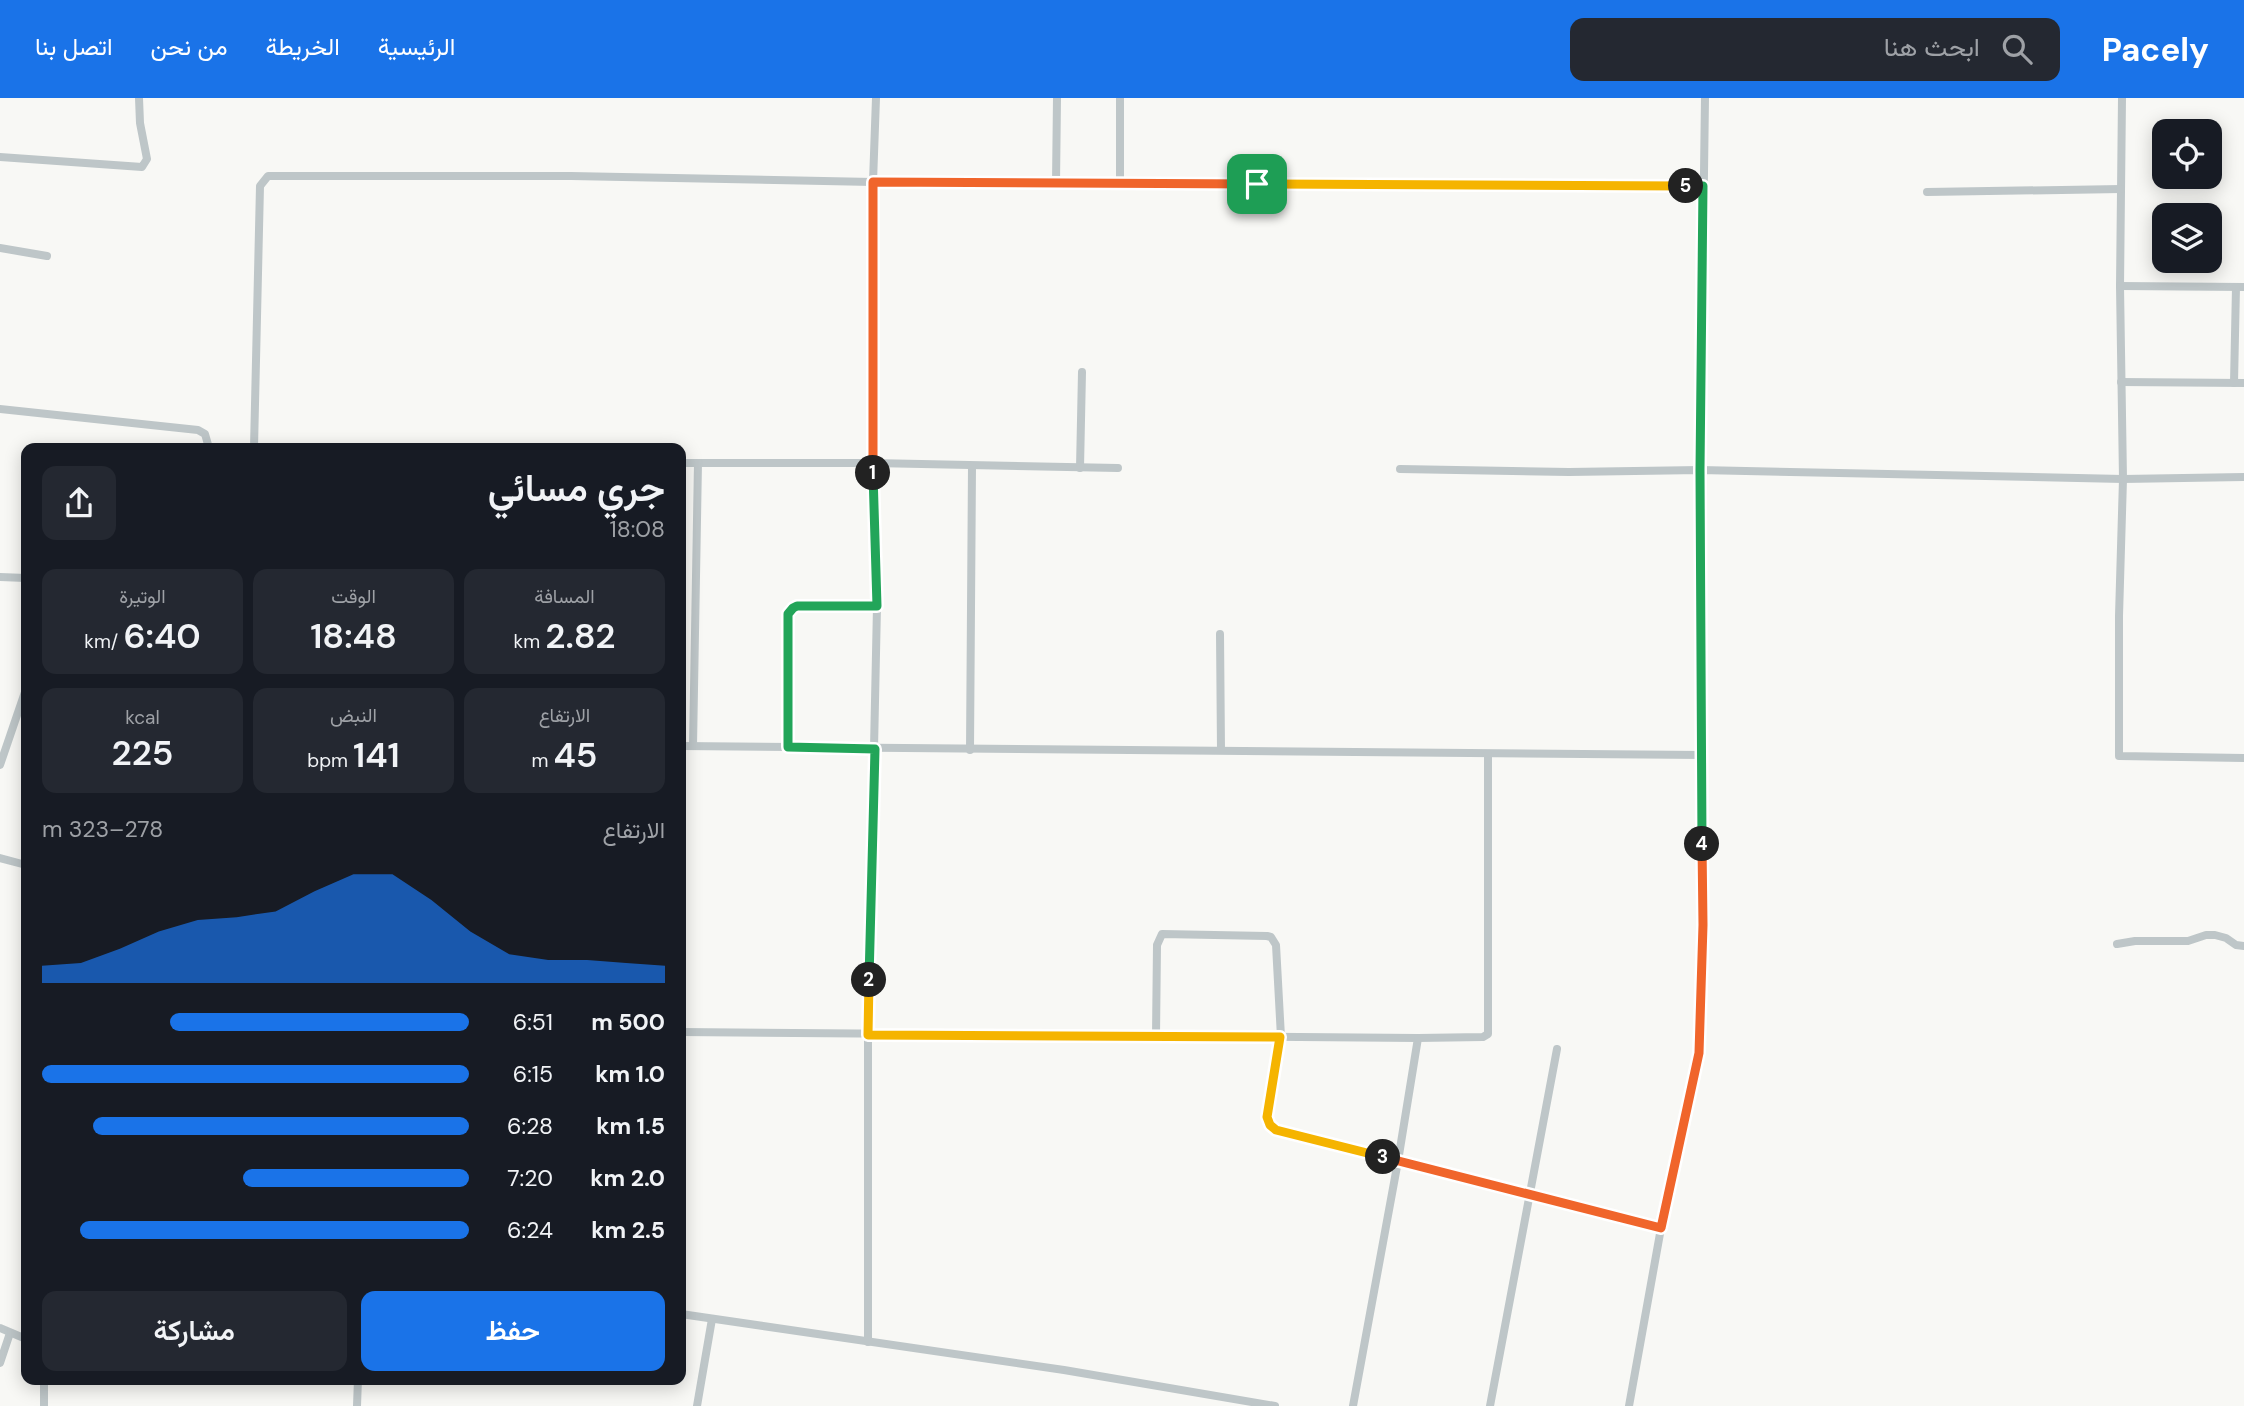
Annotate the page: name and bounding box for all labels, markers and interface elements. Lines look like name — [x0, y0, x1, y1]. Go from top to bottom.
search box — [1570, 18, 2060, 81]
text: Pacely — [2102, 28, 2209, 71]
text: ابحث هنا — [1884, 30, 1980, 64]
icon: search — [1998, 30, 2036, 68]
text: اتصل بنا — [35, 31, 112, 62]
text: من نحن — [150, 31, 228, 62]
text: الخريطة — [266, 31, 340, 62]
text: الرئيسية — [378, 31, 455, 62]
map controls — [2152, 119, 2222, 273]
button: locate — [2152, 119, 2222, 189]
pin — [1227, 154, 1287, 214]
icon: arrive — [1238, 165, 1276, 203]
pin: 5 — [1668, 168, 1704, 204]
text: 5 — [1680, 173, 1691, 198]
button: layers — [2152, 203, 2222, 273]
pin: 1 — [856, 456, 890, 490]
text: 1 — [869, 460, 876, 485]
text: جري مسائي — [488, 463, 665, 513]
button: share — [42, 466, 116, 540]
text: 18:08 — [609, 514, 665, 544]
text: الوتيرة — [119, 584, 166, 609]
text: الوقت — [331, 584, 376, 609]
text: المسافة — [534, 584, 595, 609]
text: 6:40 — [123, 613, 201, 659]
text: 18:48 — [310, 613, 397, 659]
text: 2.82 — [545, 613, 615, 659]
text: /km — [84, 629, 123, 654]
text: km — [514, 629, 545, 654]
text: النبض — [330, 703, 377, 728]
text: الارتفاع — [539, 703, 590, 728]
text: kcal — [125, 705, 160, 730]
text: 225 — [111, 730, 174, 776]
text: 141 — [353, 732, 400, 778]
text: 45 — [554, 732, 597, 778]
text: bpm — [307, 748, 353, 773]
text: m — [532, 748, 554, 773]
text: 278–323 m — [42, 814, 163, 844]
text: الارتفاع — [603, 815, 665, 845]
pin: 4 — [1684, 826, 1720, 862]
text: 4 — [1695, 831, 1708, 856]
pin: 2 — [852, 962, 886, 998]
text: 2 — [863, 967, 874, 992]
text: 6:51 — [513, 1007, 553, 1037]
text: 500 m — [591, 1007, 665, 1037]
text: 6:15 — [513, 1059, 553, 1089]
text: 1.0 km — [595, 1059, 665, 1089]
text: 6:28 — [507, 1111, 553, 1141]
text: 1.5 km — [596, 1111, 665, 1141]
pin: 3 — [1366, 1140, 1400, 1174]
text: 3 — [1377, 1144, 1388, 1169]
text: 7:20 — [507, 1163, 553, 1193]
text: 2.0 km — [590, 1163, 665, 1193]
text: 6:24 — [507, 1215, 553, 1245]
text: 2.5 km — [591, 1215, 665, 1245]
button: مشاركة — [42, 1291, 347, 1371]
button: حفظ — [361, 1291, 665, 1371]

